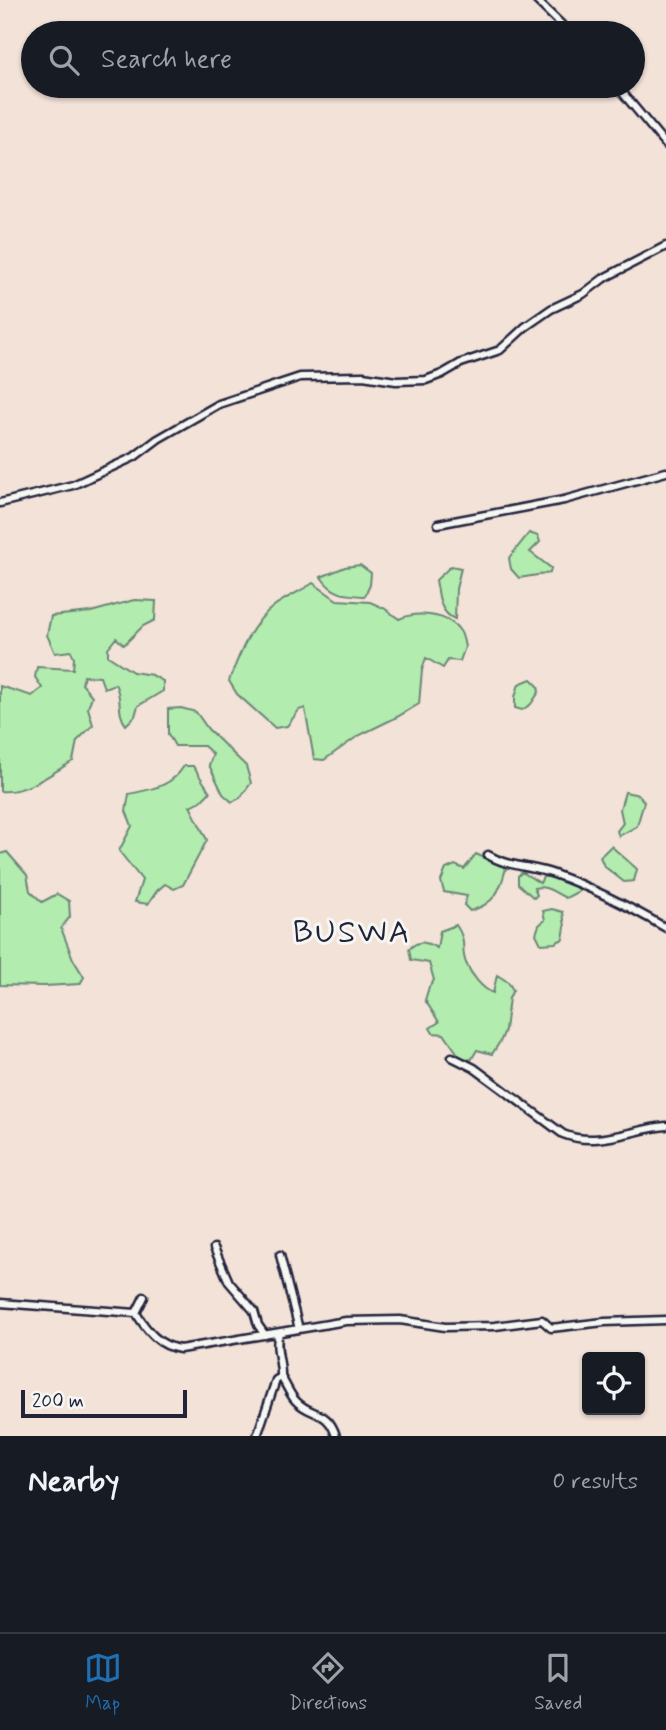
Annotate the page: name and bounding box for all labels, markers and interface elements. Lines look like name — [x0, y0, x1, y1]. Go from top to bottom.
search box — [21, 21, 645, 98]
icon: search — [45, 41, 83, 79]
text: Search here — [101, 43, 232, 77]
district label: BUSWA — [293, 912, 411, 954]
map controls — [582, 1352, 645, 1415]
button: locate — [582, 1352, 645, 1415]
scale bar — [21, 1387, 187, 1419]
text: 200 m — [32, 1389, 84, 1414]
text: Nearby — [28, 1462, 119, 1501]
text: 0 results — [552, 1467, 638, 1497]
tab: Map — [84, 1649, 122, 1716]
tab: Directions — [289, 1649, 367, 1716]
tab: Saved — [534, 1649, 582, 1716]

